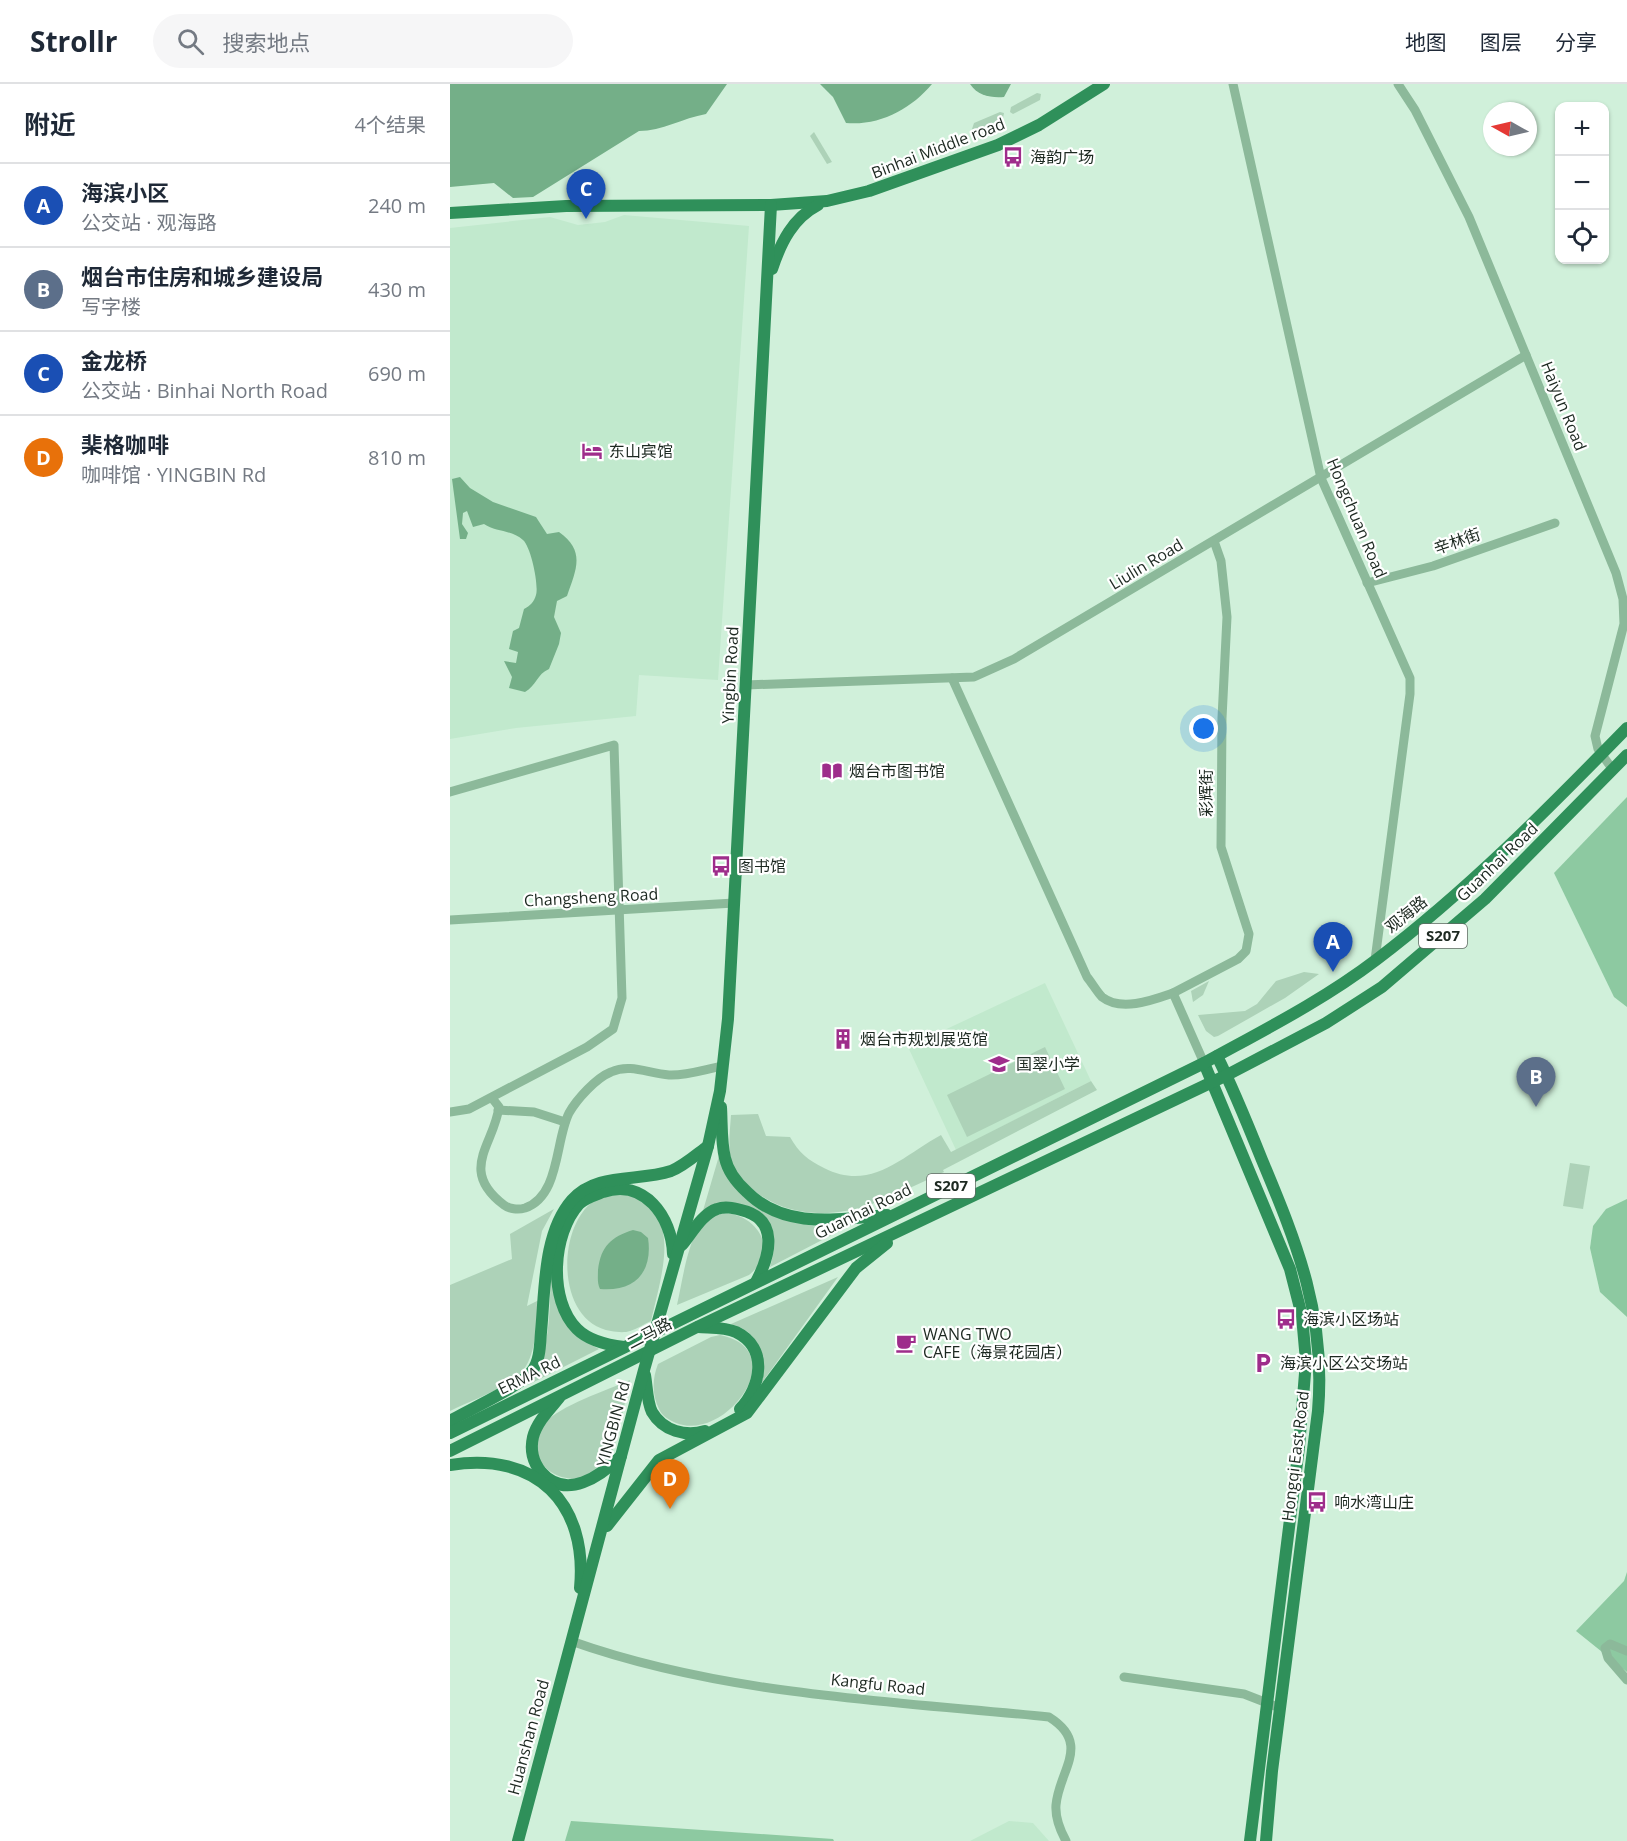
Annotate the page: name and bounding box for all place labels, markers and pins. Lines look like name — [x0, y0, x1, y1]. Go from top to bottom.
bus stop icon: 海韵广场 — [1001, 145, 1025, 169]
place label: 海韵广场 — [1030, 146, 1094, 168]
pin: C — [566, 170, 606, 219]
hotel icon: 东山宾馆 — [580, 439, 604, 463]
place label: 东山宾馆 — [609, 440, 673, 462]
library icon: 烟台市图书馆 — [820, 759, 844, 783]
place label: 烟台市图书馆 — [849, 760, 945, 782]
bus stop icon: 图书馆 — [709, 854, 733, 878]
place label: 图书馆 — [738, 855, 786, 877]
pin: A — [1314, 922, 1352, 972]
building icon: 烟台市规划展览馆 — [831, 1027, 855, 1051]
place label: 烟台市规划展览馆 — [860, 1028, 988, 1050]
school or university icon: 国翠小学 — [987, 1052, 1011, 1076]
place label: 国翠小学 — [1016, 1053, 1080, 1075]
pin: B — [1516, 1058, 1556, 1107]
bus stop icon: 海滨小区场站 — [1274, 1307, 1298, 1331]
place label: 海滨小区场站 — [1303, 1308, 1399, 1330]
place label: WANG TWO CAFE（海景花园店） — [923, 1323, 1072, 1363]
cafe icon: WANG TWO CAFE（海景花园店） — [894, 1331, 918, 1355]
parking icon: 海滨小区公交场站 — [1251, 1351, 1275, 1375]
place label: 海滨小区公交场站 — [1280, 1352, 1408, 1374]
pin: D — [650, 1460, 690, 1509]
bus stop icon: 响水湾山庄 — [1305, 1490, 1329, 1514]
place label: 响水湾山庄 — [1334, 1491, 1414, 1513]

